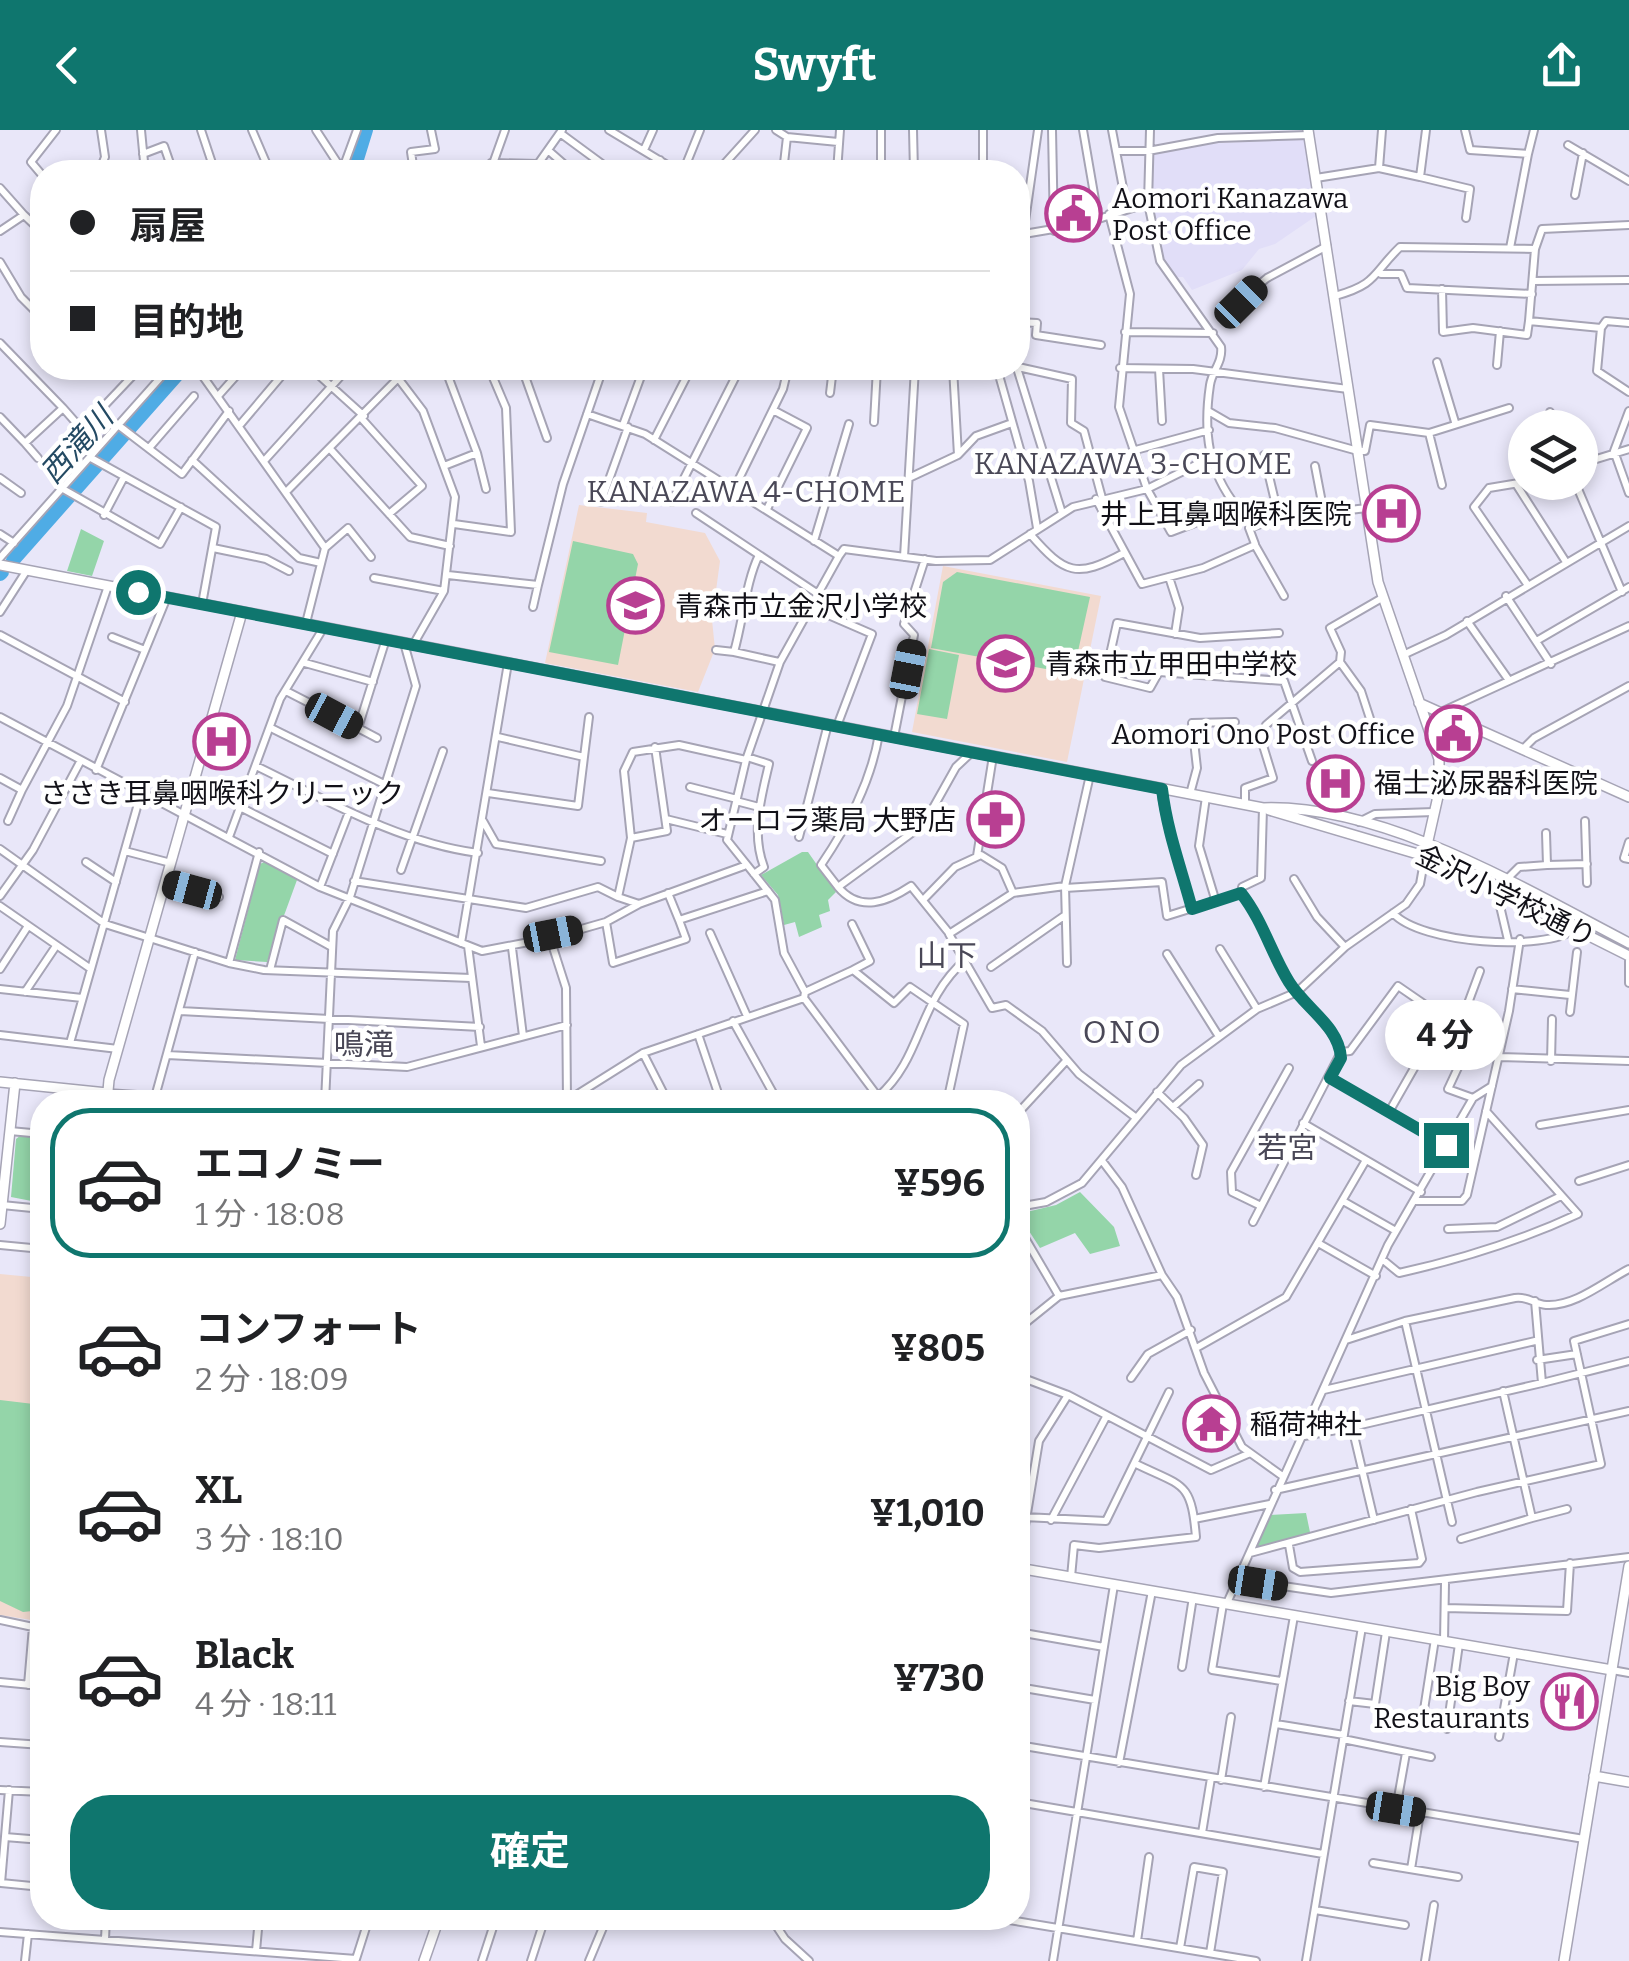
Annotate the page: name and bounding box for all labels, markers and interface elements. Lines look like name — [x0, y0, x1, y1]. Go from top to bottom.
icon: back — [40, 38, 95, 93]
text: Swyft — [752, 38, 877, 92]
icon: share — [1534, 38, 1589, 93]
place label: Aomori Kanazawa Post Office — [1112, 182, 1348, 247]
public building icon: Aomori Kanazawa Post Office — [1043, 184, 1103, 244]
text: 扇屋 — [130, 203, 206, 249]
car — [1209, 270, 1273, 334]
text: 目的地 — [130, 299, 244, 345]
water label: 西滝川 — [34, 397, 122, 490]
map controls — [1508, 410, 1598, 500]
button: layers — [1508, 410, 1598, 500]
district label: KANAZAWA 3-CHOME — [974, 446, 1292, 482]
district label: KANAZAWA 4-CHOME — [587, 474, 905, 510]
hospital icon: 井上耳鼻咽喉科医院 — [1361, 484, 1421, 544]
place label: 井上耳鼻咽喉科医院 — [1100, 498, 1352, 531]
route start — [116, 570, 161, 615]
school or university icon: 青森市立金沢小学校 — [606, 576, 666, 636]
place label: 青森市立金沢小学校 — [675, 590, 927, 623]
school or university icon: 青森市立甲田中学校 — [976, 634, 1036, 694]
car — [888, 637, 928, 701]
place label: 青森市立甲田中学校 — [1045, 648, 1297, 681]
car — [300, 689, 368, 743]
public building icon: Aomori Ono Post Office — [1424, 704, 1484, 764]
hospital icon: ささき耳鼻咽喉科クリニック — [192, 712, 252, 772]
place label: Aomori Ono Post Office — [1112, 718, 1415, 751]
hospital icon: 福士泌尿器科医院 — [1305, 753, 1365, 813]
place label: 福士泌尿器科医院 — [1374, 767, 1598, 800]
place label: ささき耳鼻咽喉科クリニック — [40, 777, 404, 810]
pharmacy icon: オーロラ薬局 大野店 — [965, 790, 1025, 850]
place label: オーロラ薬局 大野店 — [698, 804, 956, 837]
street label: 金沢小学校通り — [1411, 838, 1601, 954]
car — [159, 868, 225, 912]
car — [521, 914, 585, 954]
district label: 山下 — [917, 938, 977, 974]
callout: 4 分 — [1386, 1000, 1506, 1070]
district label: ONO — [1083, 1013, 1163, 1051]
text: 4 分 — [1416, 1016, 1474, 1054]
district label: 鳴滝 — [334, 1027, 394, 1063]
route end — [1424, 1123, 1469, 1168]
district label: 若宮 — [1257, 1130, 1317, 1166]
icon: car — [75, 1138, 165, 1228]
text: エコノミー — [195, 1141, 385, 1187]
text: ¥596 — [894, 1160, 985, 1206]
text: 1 分 · 18:08 — [195, 1195, 345, 1233]
icon: car — [75, 1303, 165, 1393]
text: コンフォート — [195, 1306, 422, 1352]
text: ¥805 — [891, 1325, 985, 1371]
text: 2 分 · 18:09 — [195, 1360, 349, 1398]
temple icon: 稲荷神社 — [1181, 1394, 1241, 1454]
place label: 稲荷神社 — [1250, 1408, 1362, 1441]
text: XL — [195, 1467, 242, 1513]
icon: car — [75, 1468, 165, 1558]
text: ¥1,010 — [870, 1490, 985, 1536]
text: 3 分 · 18:10 — [195, 1520, 344, 1558]
car — [1226, 1563, 1290, 1603]
text: Black — [195, 1632, 294, 1678]
icon: car — [75, 1633, 165, 1723]
text: ¥730 — [893, 1655, 985, 1701]
place label: Big Boy Restaurants — [1373, 1670, 1530, 1735]
restaurant icon: Big Boy Restaurants — [1539, 1672, 1599, 1732]
text: 4 分 · 18:11 — [195, 1685, 337, 1723]
car — [1364, 1789, 1428, 1829]
button: 確定 — [70, 1795, 990, 1910]

